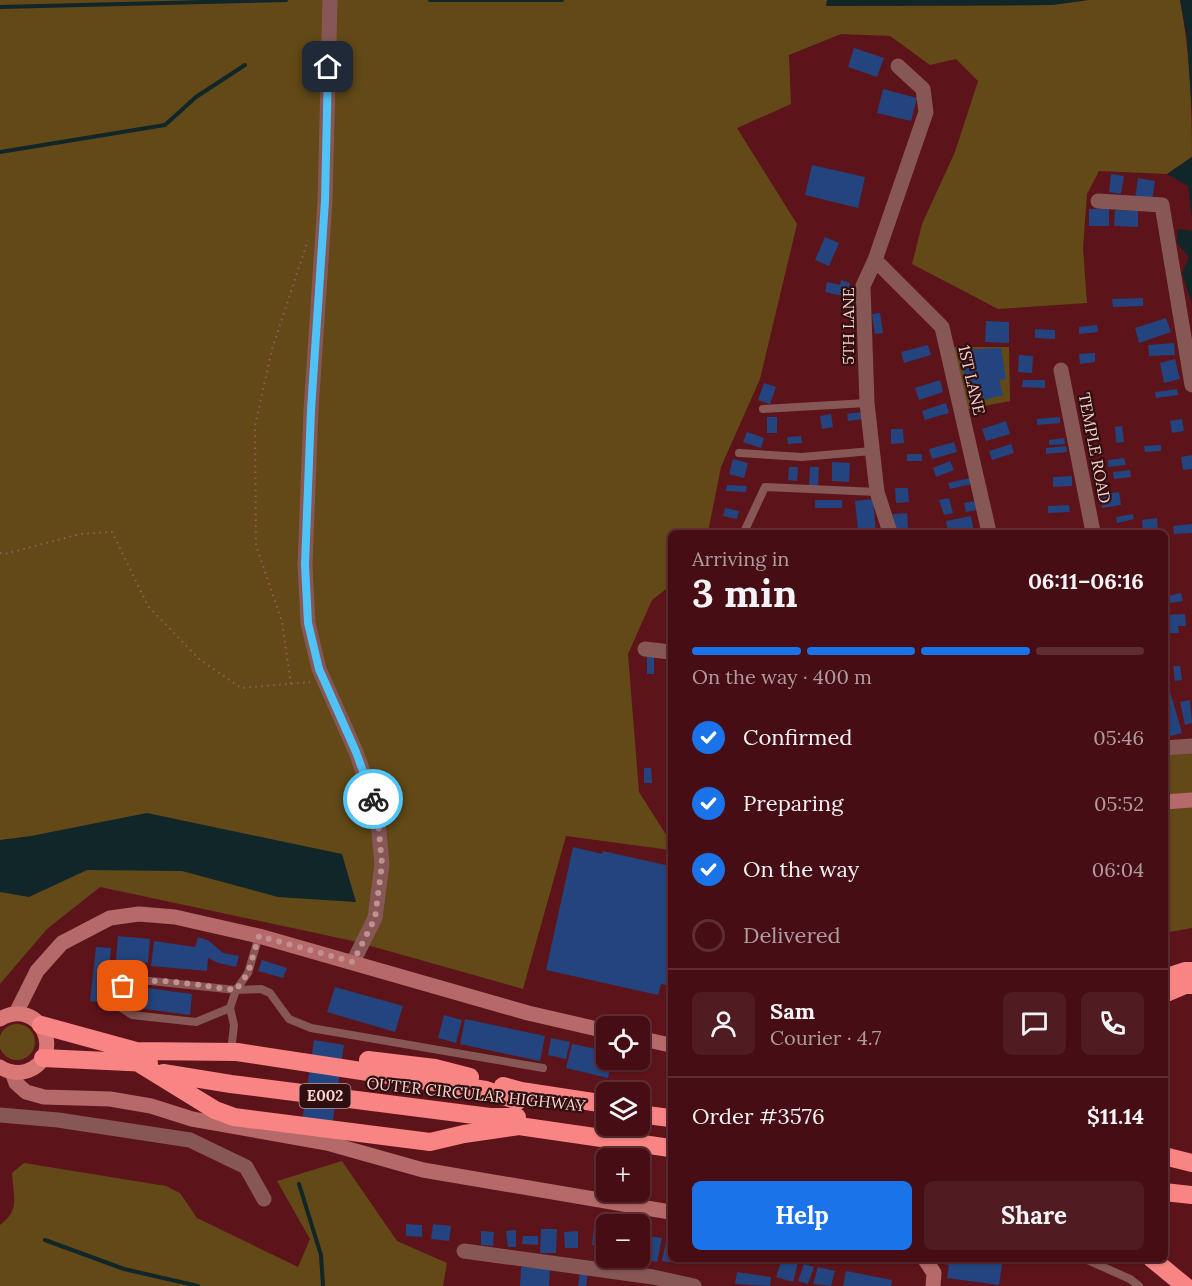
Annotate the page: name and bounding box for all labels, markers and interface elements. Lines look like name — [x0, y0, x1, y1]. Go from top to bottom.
pin — [302, 41, 353, 92]
icon: home — [311, 50, 344, 83]
street label: 5TH LANE — [838, 287, 858, 365]
street label: 1ST LANE — [954, 343, 990, 417]
street label: TEMPLE ROAD — [1074, 391, 1116, 505]
text: Arriving in — [692, 546, 789, 571]
text: 06:11–06:16 — [1028, 567, 1144, 595]
text: 3 min — [692, 568, 798, 618]
text: On the way · 400 m — [692, 664, 872, 689]
icon: check — [692, 721, 725, 754]
text: Confirmed — [743, 723, 852, 751]
text: 05:46 — [1093, 725, 1144, 750]
courier — [343, 769, 403, 829]
icon: bike — [357, 783, 390, 816]
icon: check — [692, 787, 725, 820]
text: Preparing — [743, 789, 843, 817]
text: 05:52 — [1094, 791, 1144, 816]
icon: check — [692, 853, 725, 886]
text: On the way — [743, 855, 859, 883]
text: 06:04 — [1092, 857, 1144, 882]
text: Delivered — [743, 921, 841, 949]
pin — [97, 960, 148, 1011]
icon: bag — [106, 969, 139, 1002]
button: person — [692, 992, 755, 1055]
button: chat — [1003, 992, 1066, 1055]
button: phone — [1081, 992, 1144, 1055]
text: Sam — [770, 997, 815, 1025]
map controls — [596, 1016, 650, 1268]
button: locate — [596, 1016, 650, 1070]
text: Courier · 4.7 — [770, 1025, 881, 1050]
street label: OUTER CIRCULAR HIGHWAY — [366, 1073, 587, 1116]
button: layers — [596, 1082, 650, 1136]
road number: E002 — [300, 1084, 350, 1108]
text: Order #3576 — [692, 1102, 825, 1130]
text: $11.14 — [1087, 1102, 1144, 1130]
button: + — [596, 1148, 650, 1202]
button: Help — [692, 1181, 912, 1250]
button: Share — [924, 1181, 1144, 1250]
button: − — [596, 1214, 650, 1268]

